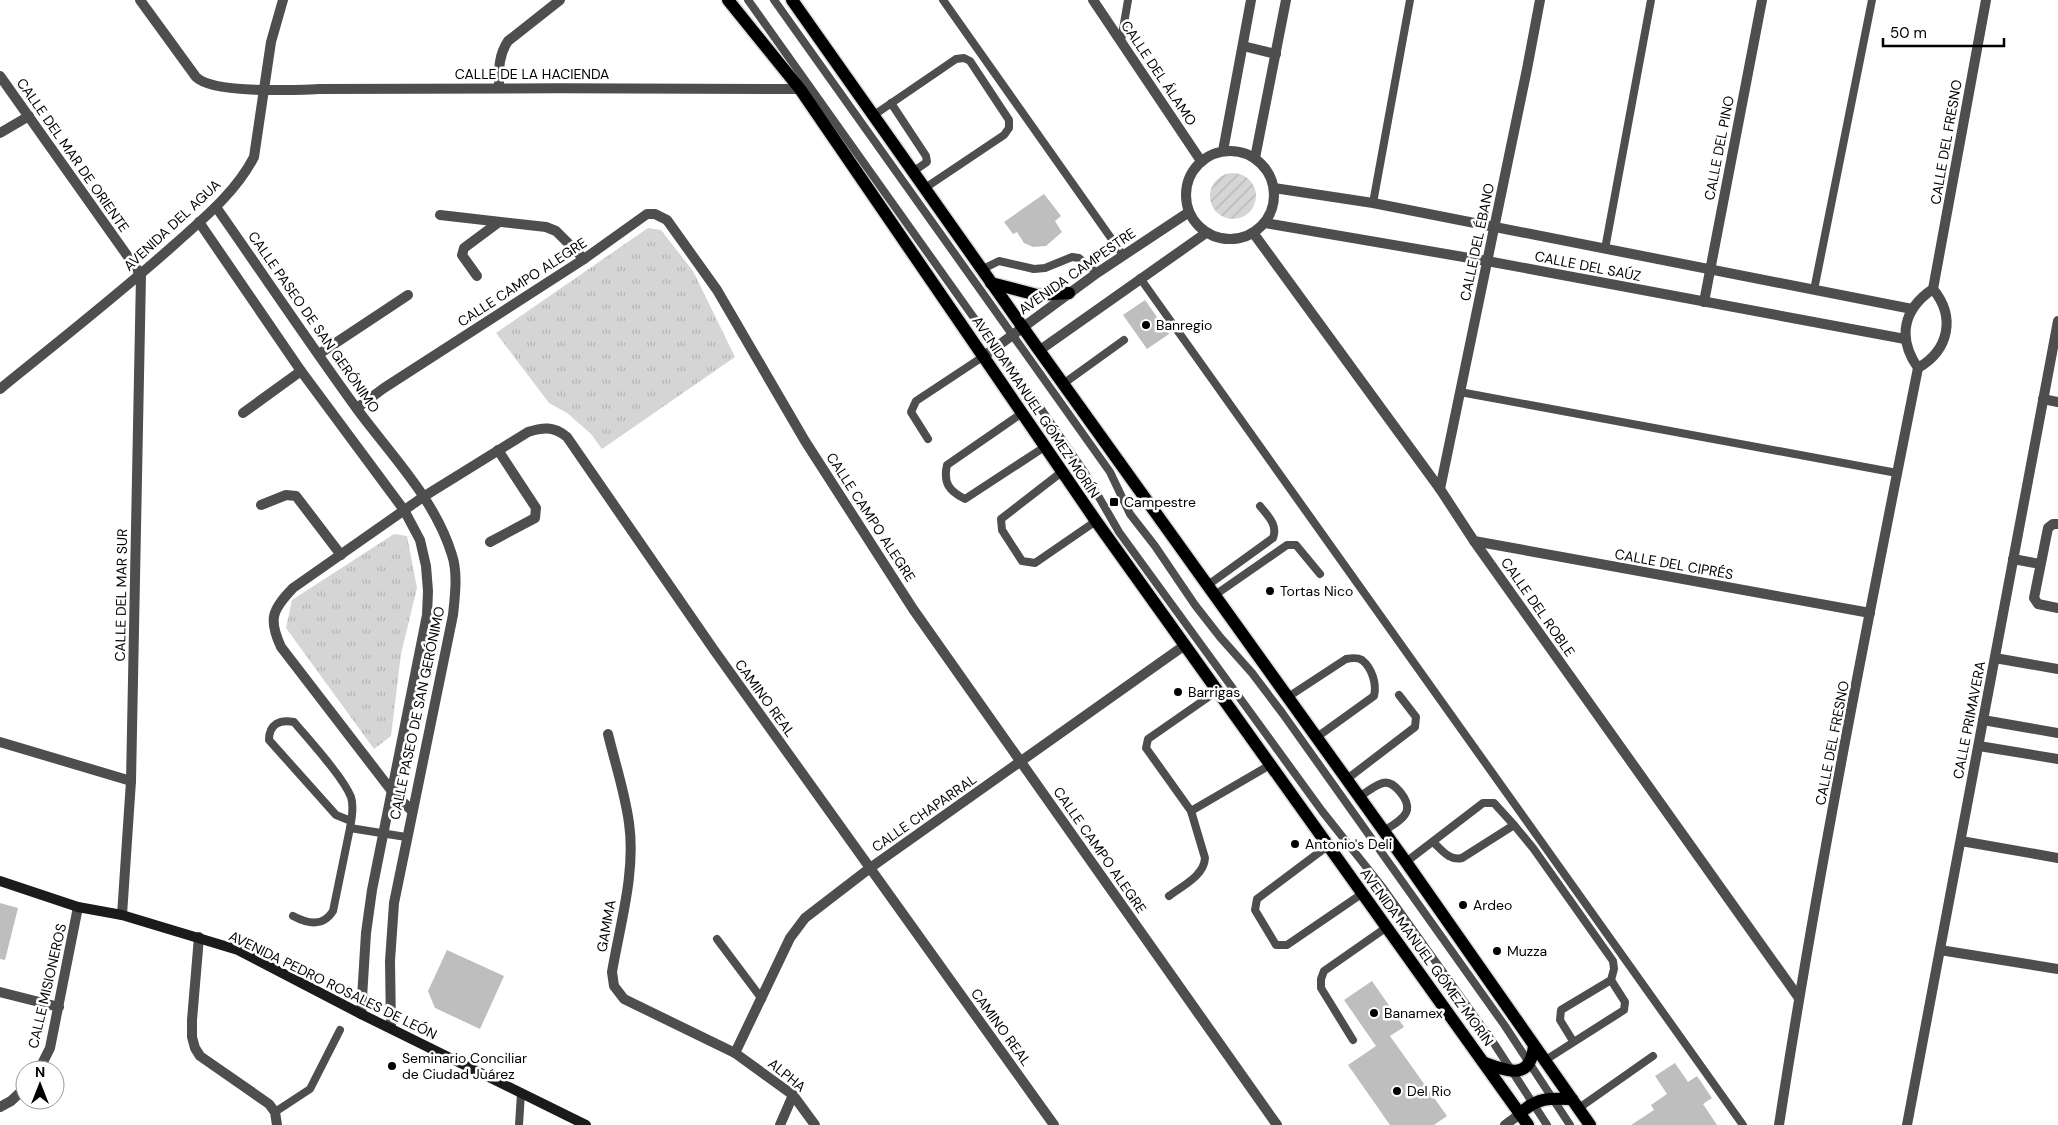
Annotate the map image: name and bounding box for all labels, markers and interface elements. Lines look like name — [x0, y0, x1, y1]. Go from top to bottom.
scale bar — [1883, 15, 2004, 47]
street label: CALLE DEL ÁLAMO — [1117, 17, 1201, 129]
text: 50 m — [1890, 23, 1927, 43]
street label: CALLE DE LA HACIENDA — [455, 65, 609, 83]
street label: CALLE DEL MAR DE ORIENTE — [13, 74, 133, 236]
street label: CALLE DEL FRESNO — [1926, 78, 1966, 206]
street label: CALLE DEL PINO — [1700, 94, 1738, 202]
street label: AVENIDA DEL AGUA — [120, 175, 224, 275]
street label: CALLE DEL ÉBANO — [1456, 181, 1498, 303]
street label: AVENIDA CAMPESTRE — [1015, 224, 1139, 318]
street label: CALLE PASEO DE SAN GERÓNIMO — [244, 228, 384, 416]
street label: CALLE CAMPO ALEGRE — [454, 233, 590, 331]
street label: CALLE DEL SAÚZ — [1533, 247, 1643, 285]
street label: AVENIDA MANUEL GÓMEZ MORÍN — [968, 313, 1104, 501]
place label: Banregio — [1156, 316, 1212, 334]
marker: Banregio — [1140, 319, 1152, 331]
street label: CALLE CAMPO ALEGRE — [822, 449, 920, 585]
place label: Campestre — [1124, 493, 1196, 511]
marker: Campestre — [1108, 496, 1120, 508]
street label: CALLE DEL MAR SUR — [111, 528, 131, 662]
street label: CALLE DEL CIPRÉS — [1613, 545, 1735, 583]
street label: CALLE DEL ROBLE — [1497, 554, 1579, 660]
place label: Tortas Nico — [1280, 582, 1353, 600]
marker: Tortas Nico — [1264, 585, 1276, 597]
street label: CALLE PASEO DE SAN GERÓNIMO — [386, 605, 448, 821]
street label: CAMINO REAL — [731, 656, 799, 740]
street label: CALLE PRIMAVERA — [1949, 659, 1989, 781]
street label: CALLE DEL FRESNO — [1811, 679, 1853, 807]
place label: Barrigas — [1188, 683, 1240, 701]
marker: Barrigas — [1172, 686, 1184, 698]
street label: CALLE CHAPARRAL — [868, 770, 980, 856]
street label: CALLE CAMPO ALEGRE — [1049, 783, 1151, 917]
place label: Antonio's Deli — [1305, 835, 1392, 853]
marker: Antonio's Deli — [1289, 838, 1301, 850]
street label: AVENIDA MANUEL GÓMEZ MORÍN — [1356, 865, 1498, 1049]
place label: Ardeo — [1473, 896, 1512, 914]
street label: GAMMA — [593, 898, 619, 954]
marker: Ardeo — [1457, 899, 1469, 911]
street label: CALLE MISIONEROS — [24, 922, 70, 1050]
street label: AVENIDA PEDRO ROSALES DE LEÓN — [226, 927, 440, 1043]
place label: Muzza — [1507, 942, 1547, 960]
marker: Muzza — [1491, 945, 1503, 957]
street label: CAMINO REAL — [967, 985, 1035, 1069]
place label: Banamex — [1384, 1004, 1443, 1022]
marker: Banamex — [1368, 1007, 1380, 1019]
place label: Seminario Conciliar de Ciudad Juárez — [402, 1049, 527, 1083]
street label: ALPHA — [764, 1054, 810, 1096]
north arrow — [15, 1060, 65, 1110]
marker: Seminario Conciliar de Ciudad Juárez — [386, 1060, 398, 1072]
text: N — [35, 1063, 45, 1081]
place label: Del Rio — [1407, 1082, 1451, 1100]
marker: Del Rio — [1391, 1085, 1403, 1097]

